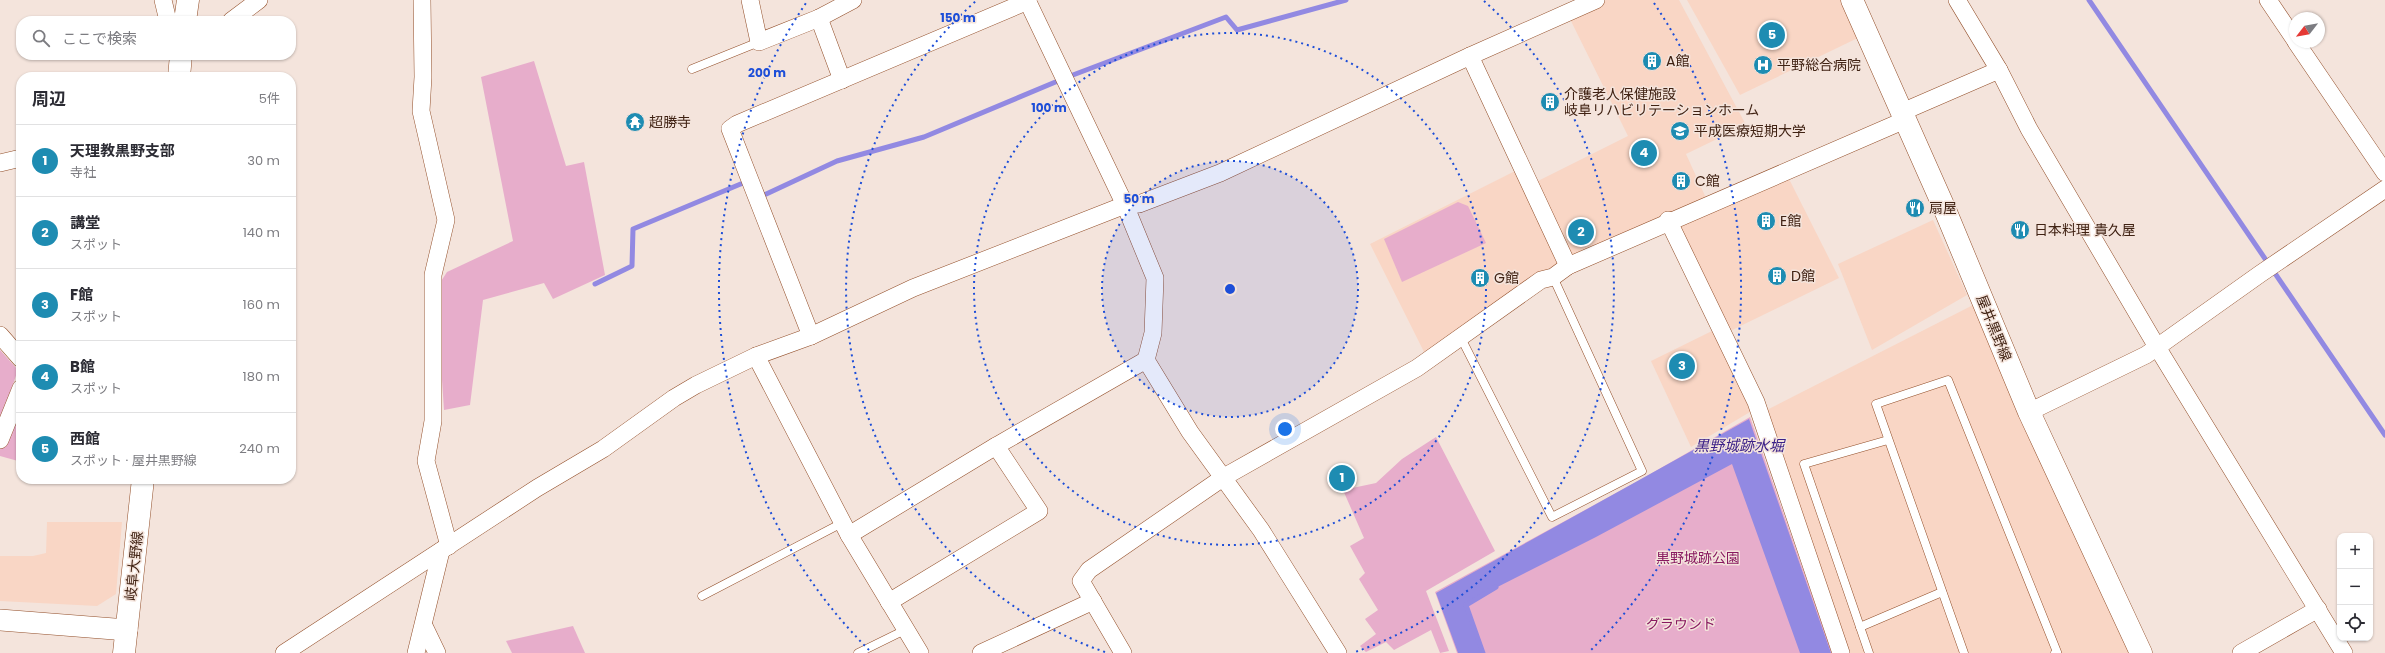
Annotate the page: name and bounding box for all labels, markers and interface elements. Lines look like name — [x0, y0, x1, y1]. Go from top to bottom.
text: 150 m — [940, 9, 976, 26]
north arrow — [2289, 12, 2325, 48]
search box — [16, 16, 296, 60]
pin: 5 — [1759, 20, 1785, 50]
icon: search — [30, 27, 52, 49]
text: ここで検索 — [62, 28, 137, 49]
building icon: A館 — [1641, 50, 1663, 72]
place label: A館 — [1666, 51, 1689, 71]
hospital icon: 平野総合病院 — [1752, 54, 1774, 76]
place label: 平野総合病院 — [1777, 55, 1861, 75]
text: 200 m — [748, 64, 786, 81]
place label: 介護老人保健施設 岐阜リハビリテーションホーム — [1564, 84, 1759, 120]
text: 周辺 — [32, 87, 66, 111]
text: 5件 — [259, 89, 280, 108]
building icon: 介護老人保健施設 岐阜リハビリテーションホーム — [1539, 91, 1561, 113]
text: 100 m — [1031, 99, 1067, 116]
temple icon: 超勝寺 — [624, 111, 646, 133]
place label: 超勝寺 — [649, 112, 691, 132]
school or university icon: 平成医療短期大学 — [1669, 120, 1691, 142]
place label: 平成医療短期大学 — [1694, 121, 1806, 141]
pin: 4 — [1631, 138, 1657, 168]
text: 天理教黒野支部 — [70, 140, 175, 161]
text: 1 — [43, 151, 47, 170]
text: 30 m — [247, 151, 280, 170]
text: 寺社 — [70, 163, 96, 182]
building icon: C館 — [1670, 170, 1692, 192]
place label: C館 — [1695, 171, 1720, 191]
text: 50 m — [1124, 190, 1155, 207]
restaurant icon: 扇屋 — [1904, 197, 1926, 219]
place label: 扇屋 — [1929, 198, 1957, 218]
building icon: E館 — [1755, 210, 1777, 232]
place label: E館 — [1780, 211, 1801, 231]
text: 講堂 — [70, 212, 100, 233]
pin: 2 — [1568, 217, 1594, 247]
restaurant icon: 日本料理 貴久屋 — [2009, 219, 2031, 241]
place label: 日本料理 貴久屋 — [2034, 220, 2136, 240]
text: 2 — [41, 223, 49, 242]
text: 140 m — [243, 223, 280, 242]
text: スポット — [70, 235, 122, 254]
building icon: D館 — [1766, 265, 1788, 287]
place label: D館 — [1791, 266, 1815, 286]
building icon: G館 — [1469, 267, 1491, 289]
place label: G館 — [1494, 268, 1519, 288]
centre of rings — [1223, 282, 1237, 296]
text: F館 — [70, 284, 93, 305]
street label: 屋井黒野線 — [1972, 292, 2016, 364]
text: 3 — [41, 295, 49, 314]
text: 160 m — [243, 295, 280, 314]
text: スポット — [70, 307, 122, 326]
pin: 3 — [1669, 351, 1695, 381]
text: B館 — [70, 356, 95, 377]
text: 4 — [41, 367, 49, 386]
text: 180 m — [243, 367, 280, 386]
text: スポット — [70, 379, 122, 398]
your location — [1275, 419, 1295, 439]
text: 西館 — [70, 428, 100, 449]
water label: 黒野城跡水堀 — [1694, 435, 1786, 456]
text: 5 — [41, 439, 49, 458]
text: 240 m — [239, 439, 280, 458]
text: スポット · 屋井黒野線 — [70, 451, 197, 470]
pin: 1 — [1329, 463, 1355, 493]
street label: 岐阜大野線 — [120, 530, 148, 602]
map controls — [2337, 533, 2373, 641]
button: + — [2337, 533, 2373, 569]
park label: 黒野城跡公園 — [1656, 548, 1740, 568]
button: − — [2337, 569, 2373, 605]
button: locate — [2337, 605, 2373, 641]
park label: グラウンド — [1646, 614, 1716, 634]

